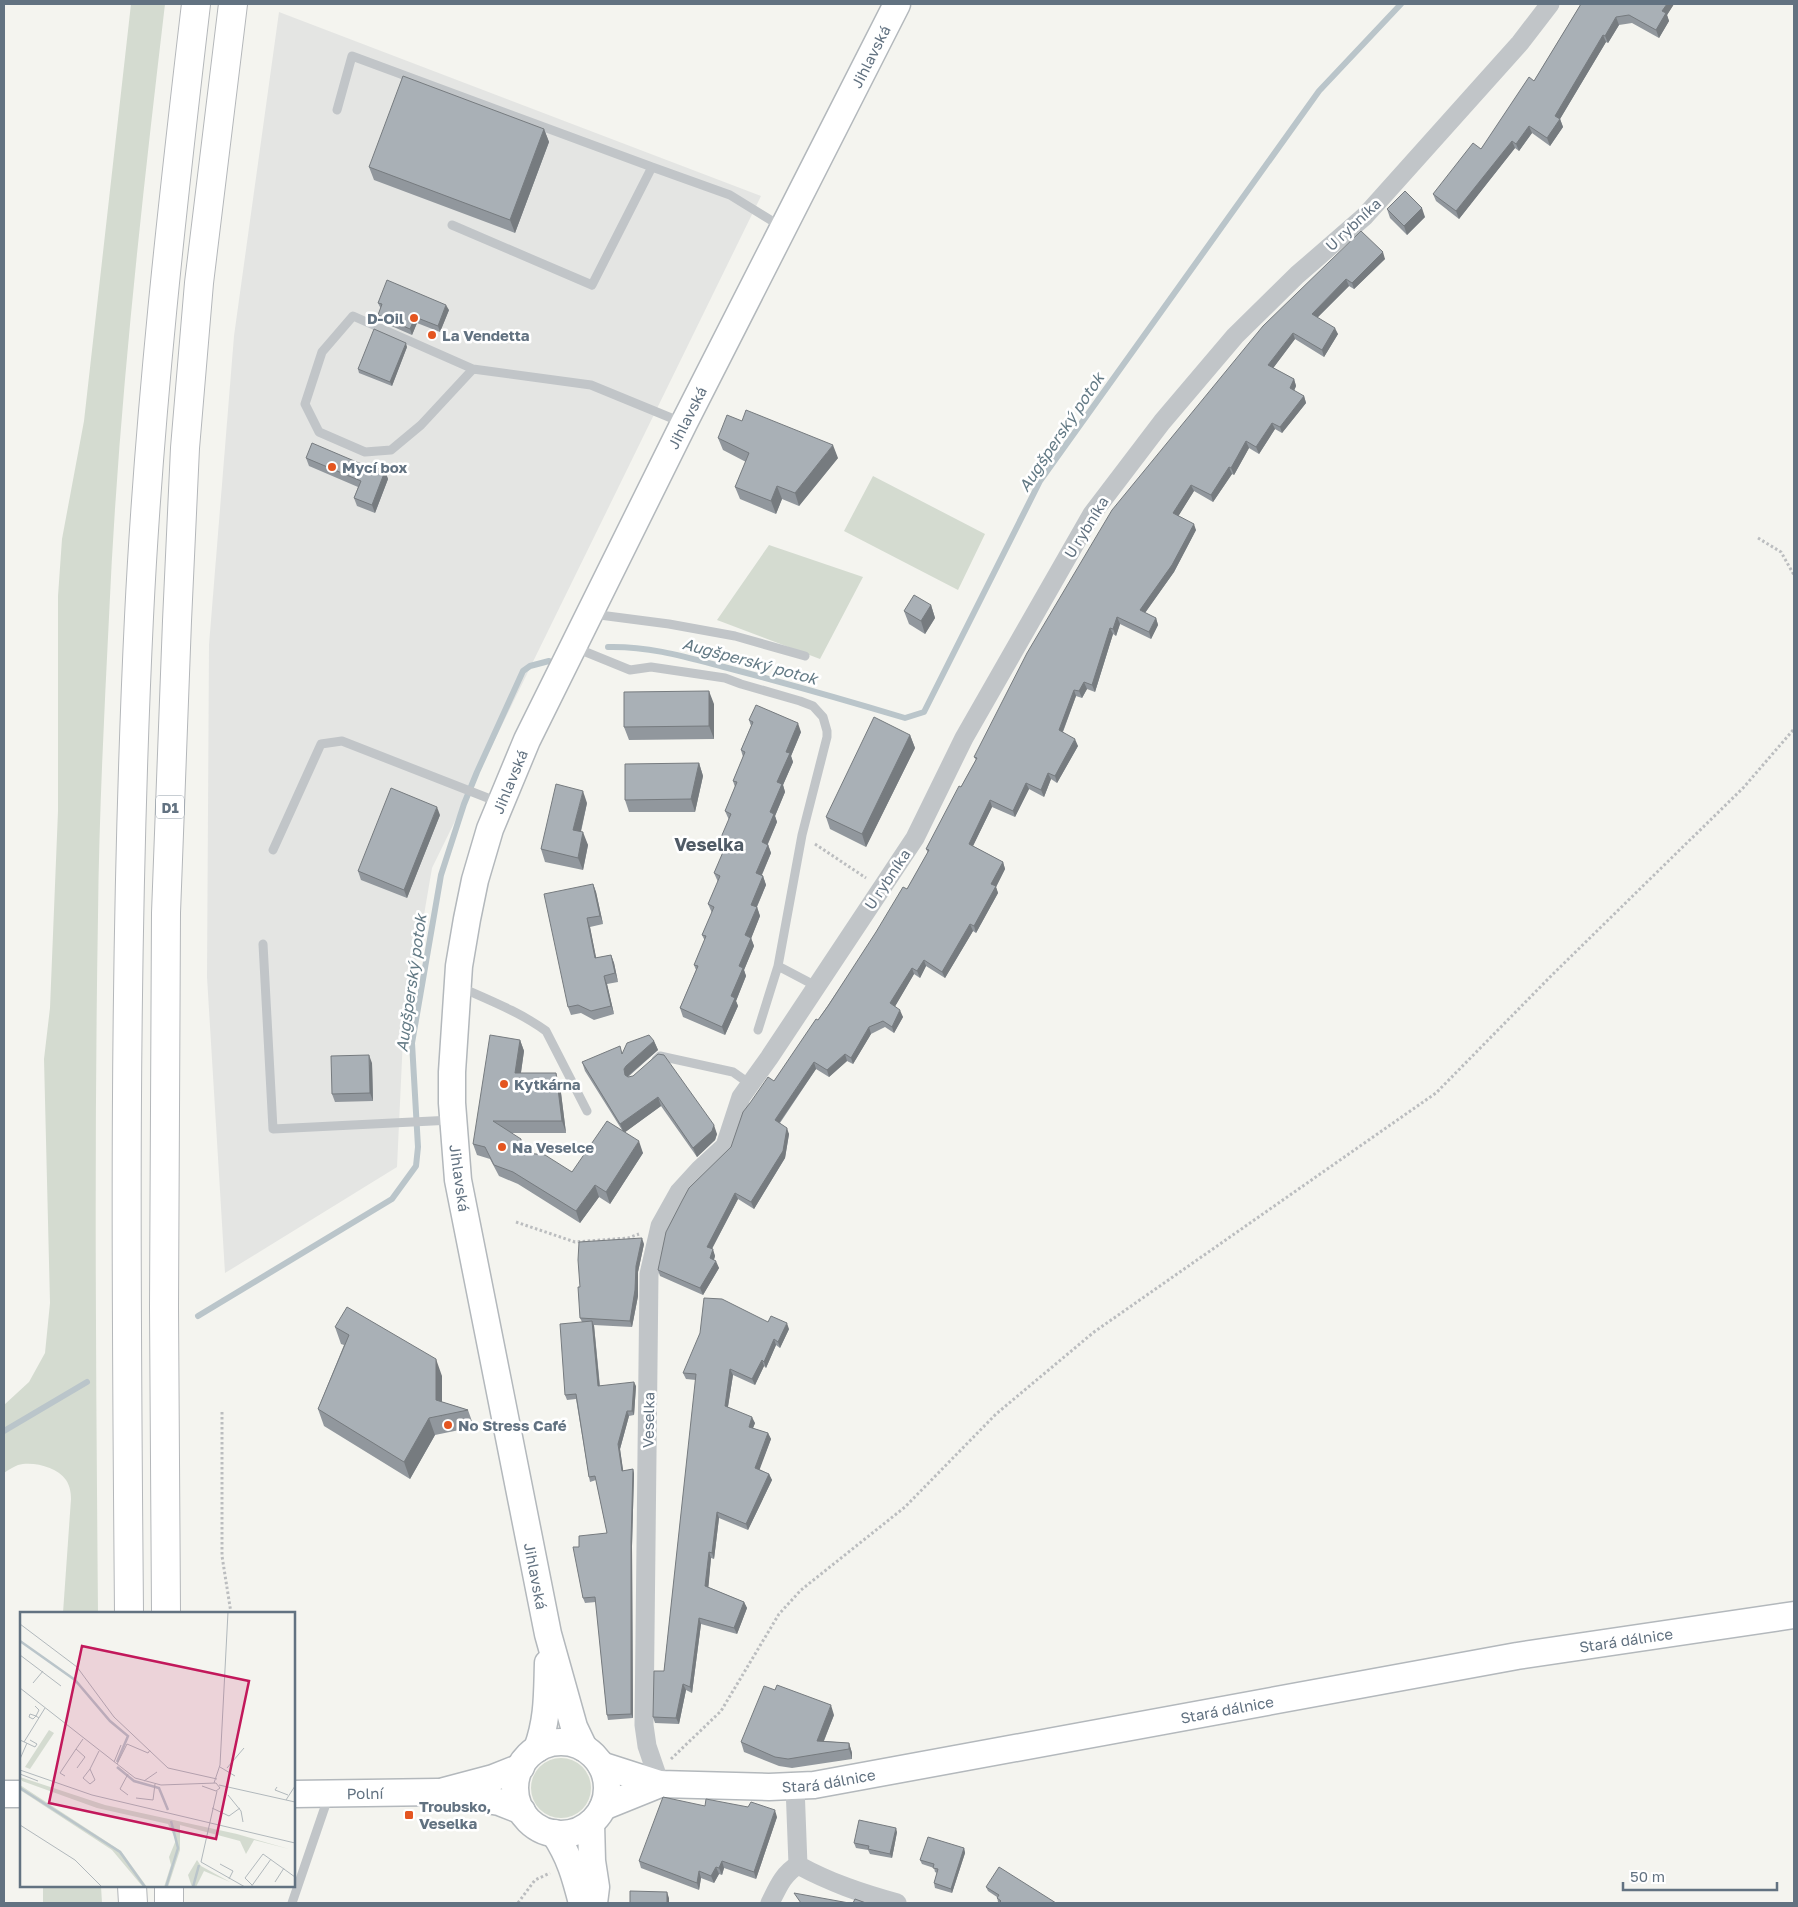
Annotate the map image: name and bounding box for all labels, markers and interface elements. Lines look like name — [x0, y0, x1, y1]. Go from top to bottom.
street label: Jihlavská — [847, 22, 894, 91]
street label: U rybníka — [1322, 194, 1384, 254]
place label: D-Oil — [367, 309, 404, 327]
marker: D-Oil — [408, 312, 420, 324]
place label: La Vendetta — [442, 326, 530, 344]
marker: La Vendetta — [426, 329, 438, 341]
water label: Augšperský potok — [1014, 367, 1109, 495]
street label: Jihlavská — [664, 383, 710, 452]
place label: Mycí box — [342, 458, 407, 476]
marker: Mycí box — [326, 461, 338, 473]
street label: U rybníka — [1060, 493, 1112, 561]
water label: Augšperský potok — [680, 633, 822, 689]
street label: Jihlavská — [488, 747, 531, 816]
road number: D1 — [156, 796, 184, 819]
district label: Veselka — [674, 833, 744, 855]
street label: U rybníka — [860, 845, 914, 913]
water label: Augšperský potok — [391, 911, 431, 1053]
place label: Kytkárna — [514, 1075, 581, 1093]
marker: Kytkárna — [498, 1078, 510, 1090]
place label: Na Veselce — [512, 1138, 594, 1156]
marker: Na Veselce — [496, 1141, 508, 1153]
street label: Jihlavská — [446, 1143, 474, 1213]
street label: Veselka — [639, 1392, 657, 1448]
place label: No Stress Café — [458, 1416, 567, 1434]
marker: No Stress Café — [442, 1419, 454, 1431]
street label: Jihlavská — [521, 1541, 551, 1611]
inset map — [20, 1612, 295, 1887]
street label: Stará dálnice — [1578, 1624, 1674, 1656]
street label: Stará dálnice — [1179, 1692, 1275, 1727]
street label: Stará dálnice — [781, 1765, 877, 1795]
street label: Polní — [346, 1784, 384, 1802]
place label: Troubsko, Veselka — [419, 1797, 491, 1832]
marker: Troubsko, Veselka — [403, 1809, 415, 1821]
scale bar — [1623, 1860, 1777, 1892]
text: 50 m — [1630, 1867, 1665, 1885]

